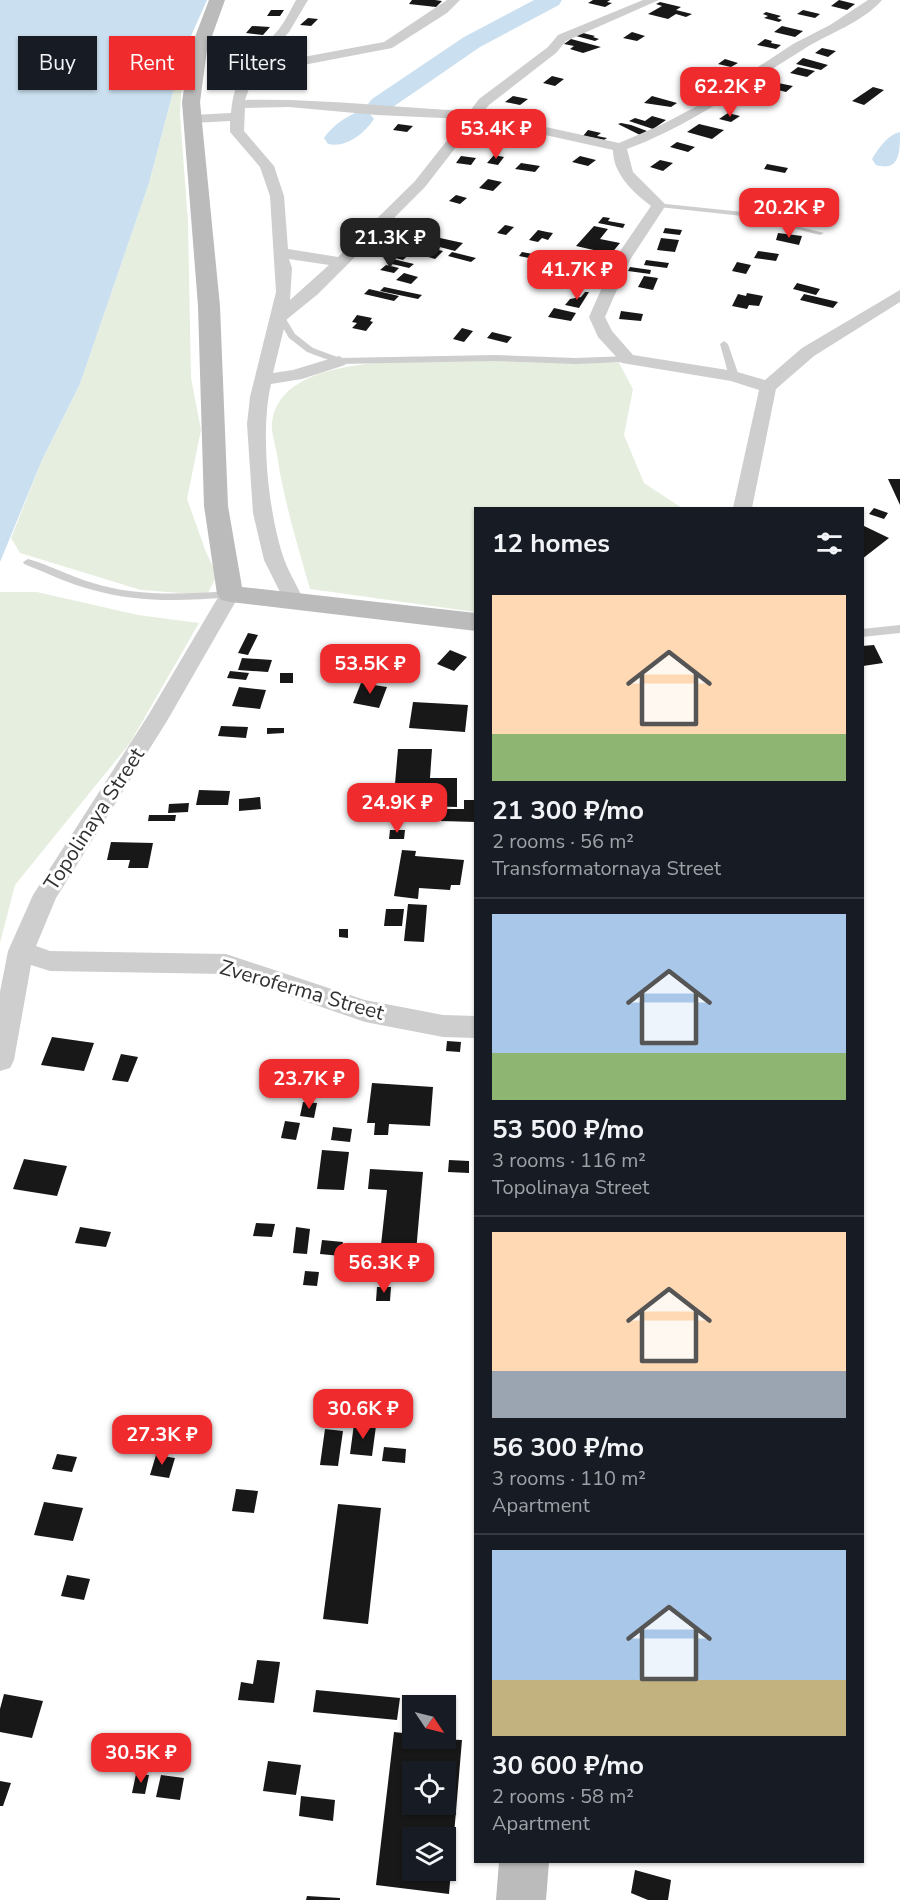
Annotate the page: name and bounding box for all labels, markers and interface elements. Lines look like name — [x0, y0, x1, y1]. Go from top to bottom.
chip: Buy — [18, 36, 97, 90]
chip: Rent — [109, 36, 195, 90]
chip: Filters — [207, 36, 307, 90]
pin: 62.2K ₽ — [675, 67, 785, 118]
text: 62.2K ₽ — [694, 73, 766, 100]
pin: 53.4K ₽ — [441, 109, 551, 160]
text: 53.4K ₽ — [460, 115, 532, 142]
pin: 20.2K ₽ — [734, 188, 844, 239]
text: 20.2K ₽ — [753, 194, 825, 221]
pin: 21.3K ₽ — [335, 218, 445, 269]
text: 21.3K ₽ — [354, 224, 426, 251]
pin: 41.7K ₽ — [522, 250, 632, 301]
text: 41.7K ₽ — [541, 256, 613, 283]
text: 12 homes — [492, 526, 610, 561]
icon: filters — [813, 527, 846, 560]
icon: home — [615, 634, 723, 742]
pin: 53.5K ₽ — [315, 644, 425, 695]
text: 53.5K ₽ — [334, 650, 406, 677]
street label: Topolinaya Street — [37, 742, 151, 896]
pin: 24.9K ₽ — [342, 783, 452, 834]
text: 24.9K ₽ — [361, 789, 433, 816]
text: 21 300 ₽/mo — [492, 793, 644, 828]
text: 2 rooms · 56 m² — [492, 828, 634, 855]
text: Transformatornaya Street — [492, 855, 721, 882]
street label: Zveroferma Street — [217, 953, 388, 1027]
icon: home — [615, 953, 723, 1061]
pin: 23.7K ₽ — [254, 1059, 364, 1110]
text: 23.7K ₽ — [273, 1065, 345, 1092]
text: 53 500 ₽/mo — [492, 1112, 644, 1147]
text: 3 rooms · 116 m² — [492, 1147, 646, 1174]
text: Topolinaya Street — [492, 1174, 649, 1201]
pin: 56.3K ₽ — [329, 1243, 439, 1294]
text: 56.3K ₽ — [348, 1249, 420, 1276]
icon: home — [615, 1271, 723, 1379]
pin: 30.6K ₽ — [308, 1389, 418, 1440]
text: 30.6K ₽ — [327, 1395, 399, 1422]
pin: 27.3K ₽ — [107, 1415, 217, 1466]
text: 27.3K ₽ — [126, 1421, 198, 1448]
text: 56 300 ₽/mo — [492, 1430, 644, 1465]
text: 3 rooms · 110 m² — [492, 1465, 646, 1492]
text: Apartment — [492, 1492, 590, 1519]
icon: home — [615, 1589, 723, 1697]
north arrow — [402, 1695, 456, 1749]
map controls — [402, 1695, 456, 1881]
pin: 30.5K ₽ — [86, 1733, 196, 1784]
text: 30.5K ₽ — [105, 1739, 177, 1766]
text: 30 600 ₽/mo — [492, 1748, 644, 1783]
button: locate — [402, 1761, 456, 1815]
text: 2 rooms · 58 m² — [492, 1783, 634, 1810]
text: Apartment — [492, 1810, 590, 1837]
button: layers — [402, 1827, 456, 1881]

